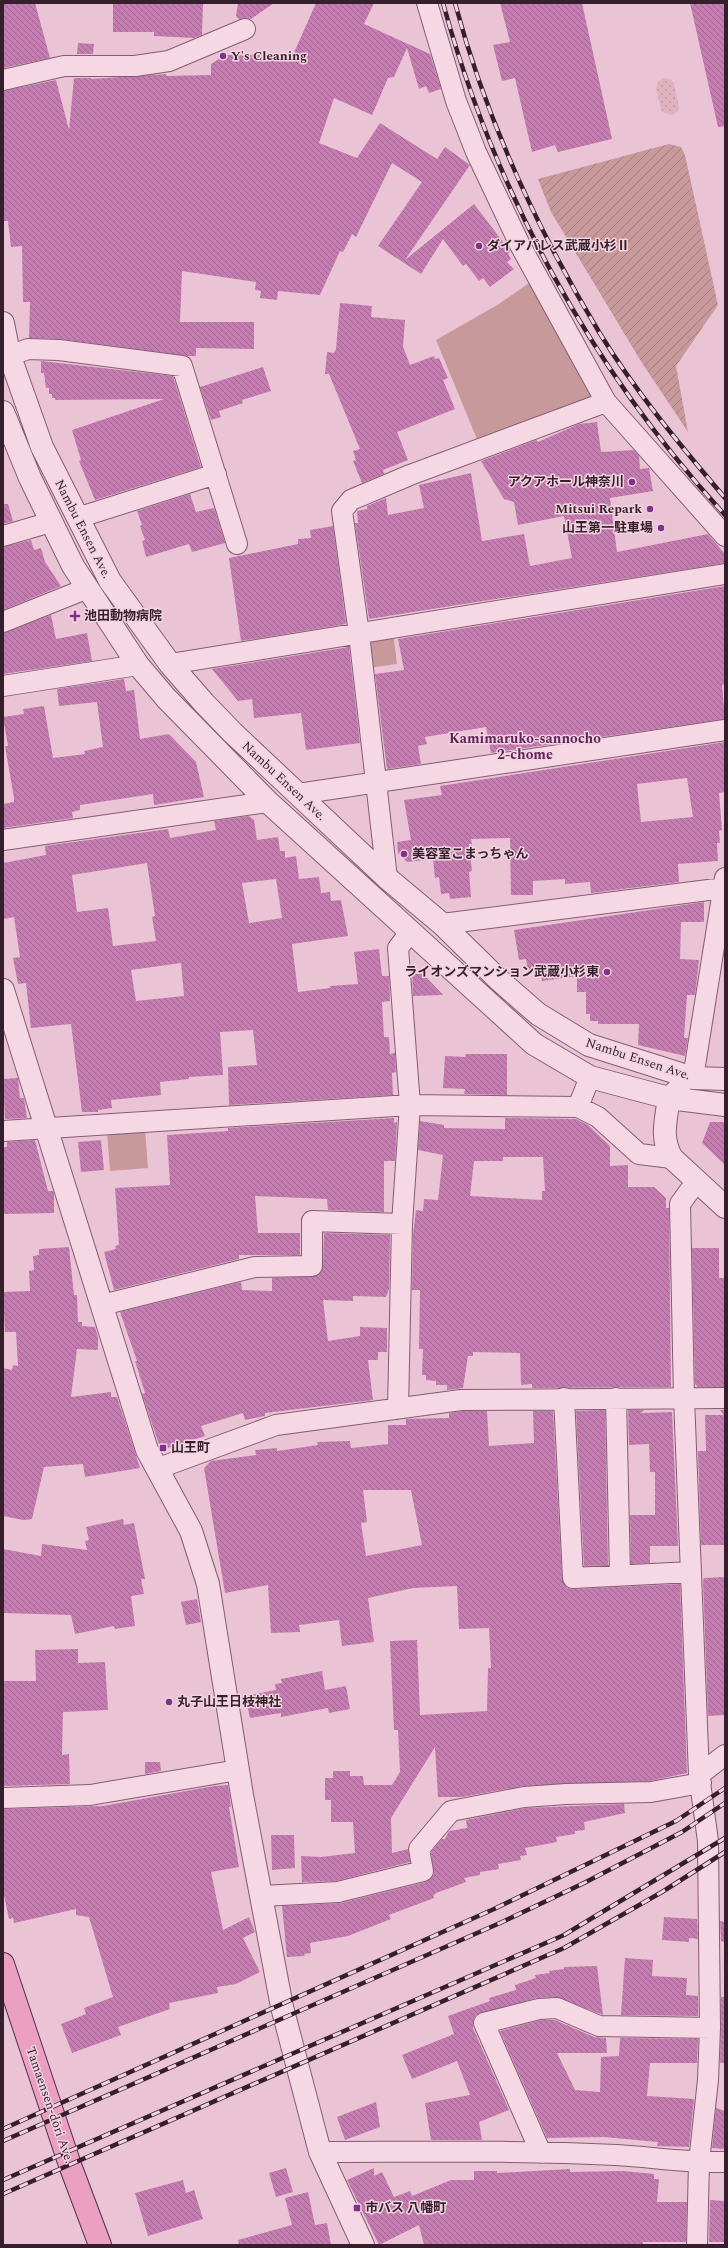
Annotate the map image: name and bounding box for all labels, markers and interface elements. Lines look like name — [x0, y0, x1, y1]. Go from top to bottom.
place label: Y's Cleaning — [231, 46, 307, 66]
marker: Y's Cleaning — [218, 51, 228, 61]
place label: ダイアパレス武蔵小杉Ⅱ — [487, 236, 630, 256]
marker: ダイアパレス武蔵小杉Ⅱ — [474, 241, 484, 251]
place label: アクアホール神奈川 — [508, 472, 624, 492]
street label: Nambu Ensen Ave. — [49, 476, 117, 582]
marker: アクアホール神奈川 — [627, 477, 637, 487]
place label: Mitsui Repark — [555, 499, 642, 519]
marker: Mitsui Repark — [645, 504, 655, 514]
place label: 山王第一駐車場 — [562, 518, 653, 538]
marker: 山王第一駐車場 — [656, 523, 666, 533]
place label: 池田動物病院 — [84, 606, 162, 626]
marker: 池田動物病院 — [69, 610, 81, 622]
district label: Kamimaruko-sannocho 2-chome — [449, 728, 601, 765]
street label: Nambu Ensen Ave. — [237, 736, 331, 826]
place label: 美容室こまっちゃん — [412, 844, 528, 864]
marker: 美容室こまっちゃん — [399, 849, 409, 859]
place label: ライオンズマンション武蔵小杉東 — [404, 962, 599, 982]
marker: ライオンズマンション武蔵小杉東 — [602, 967, 612, 977]
street label: Nambu Ensen Ave. — [583, 1033, 693, 1085]
place label: 山王町 — [171, 1438, 210, 1458]
marker: 山王町 — [158, 1443, 168, 1453]
place label: 丸子山王日枝神社 — [177, 1692, 281, 1712]
marker: 丸子山王日枝神社 — [164, 1697, 174, 1707]
street label: Tamaensen-dōri Ave. — [21, 2044, 79, 2166]
place label: 市バス 八幡町 — [365, 2198, 446, 2218]
marker: 市バス 八幡町 — [352, 2203, 362, 2213]

